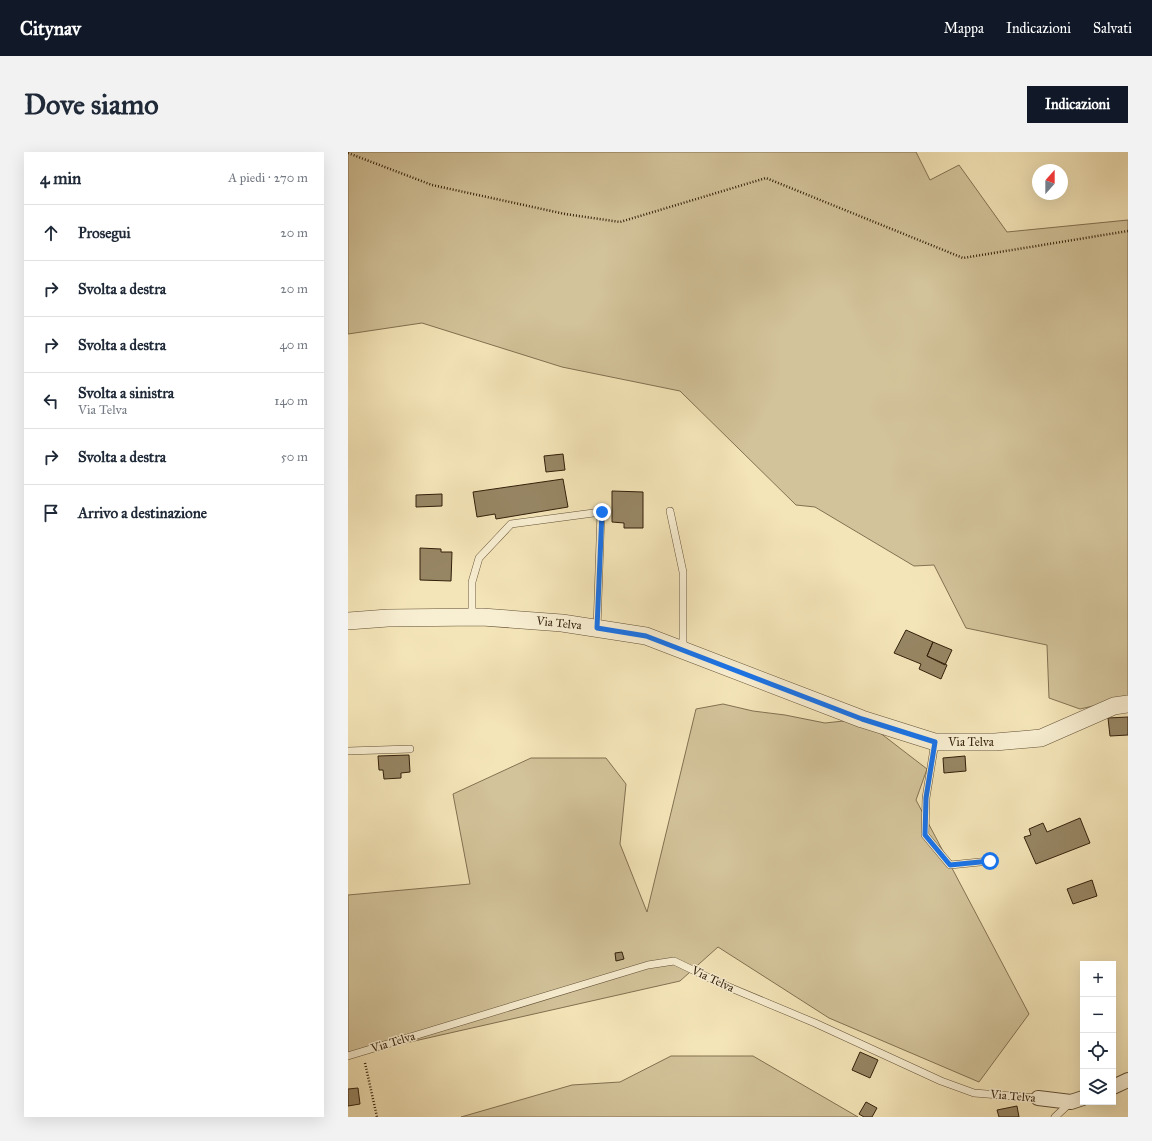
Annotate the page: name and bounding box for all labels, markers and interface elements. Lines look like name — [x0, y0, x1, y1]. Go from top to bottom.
text: Citynav — [20, 17, 81, 40]
text: Mappa — [944, 20, 984, 37]
text: Indicazioni — [1006, 20, 1071, 37]
text: Salvati — [1093, 20, 1132, 37]
button: Indicazioni — [1027, 86, 1128, 123]
text: Dove siamo — [24, 87, 158, 122]
north arrow — [1032, 164, 1068, 200]
text: 4 min — [40, 168, 81, 189]
text: A piedi · 270 m — [228, 170, 308, 186]
icon: ahead — [40, 222, 62, 244]
text: Prosegui — [78, 224, 131, 242]
text: 20 m — [280, 225, 308, 241]
icon: right — [40, 278, 62, 300]
text: Svolta a destra — [78, 280, 166, 298]
text: 20 m — [280, 281, 308, 297]
icon: right — [40, 334, 62, 356]
text: Svolta a destra — [78, 336, 166, 354]
text: 40 m — [279, 337, 308, 353]
text: Svolta a sinistra — [78, 384, 174, 402]
icon: left — [40, 390, 62, 412]
text: 140 m — [274, 393, 308, 409]
text: Via Telva — [78, 402, 127, 418]
icon: right — [40, 446, 62, 468]
text: Svolta a destra — [78, 448, 166, 466]
text: 50 m — [281, 449, 308, 465]
icon: arrive — [40, 502, 62, 524]
route end — [593, 503, 611, 521]
text: Arrivo a destinazione — [78, 504, 207, 522]
street label: Via Telva — [535, 614, 583, 632]
street label: Via Telva — [947, 735, 995, 749]
route start — [981, 852, 999, 870]
map controls — [1080, 961, 1116, 1105]
button: + — [1080, 961, 1116, 997]
street label: Via Telva — [689, 963, 737, 995]
button: − — [1080, 997, 1116, 1033]
street label: Via Telva — [368, 1028, 418, 1056]
button: locate — [1080, 1033, 1116, 1069]
button: layers — [1080, 1069, 1116, 1105]
street label: Via Telva — [989, 1087, 1037, 1105]

